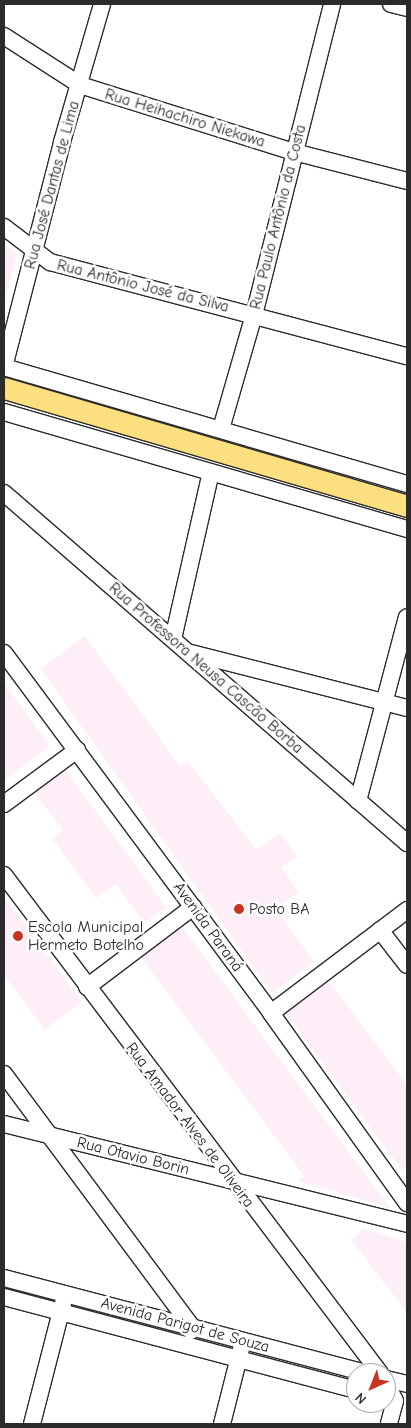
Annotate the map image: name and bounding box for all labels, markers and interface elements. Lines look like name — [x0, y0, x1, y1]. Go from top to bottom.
street label: Rua Heihachiro Niekawa — [103, 84, 267, 152]
street label: Rua José Dantas de Lima — [20, 99, 84, 271]
street label: Rua Paulo Antônio da Costa — [246, 123, 310, 311]
street label: Rua Antônio José da Silva — [55, 255, 231, 317]
street label: Rua Professora Neusa Cascão Borba — [105, 578, 307, 758]
street label: Avenida Paraná — [169, 878, 247, 976]
place label: Posto BA — [249, 899, 309, 919]
marker: Posto BA — [233, 903, 245, 915]
place label: Escola Municipal Hermeto Botelho — [28, 917, 144, 955]
marker: Escola Municipal Hermeto Botelho — [12, 930, 24, 942]
street label: Rua Amador Alves de Oliveira — [122, 1039, 258, 1211]
street label: Rua Otavio Borin — [75, 1133, 191, 1179]
street label: Avenida Parigot de Souza — [99, 1293, 271, 1357]
north arrow — [346, 1363, 396, 1413]
text: N — [352, 1389, 370, 1408]

